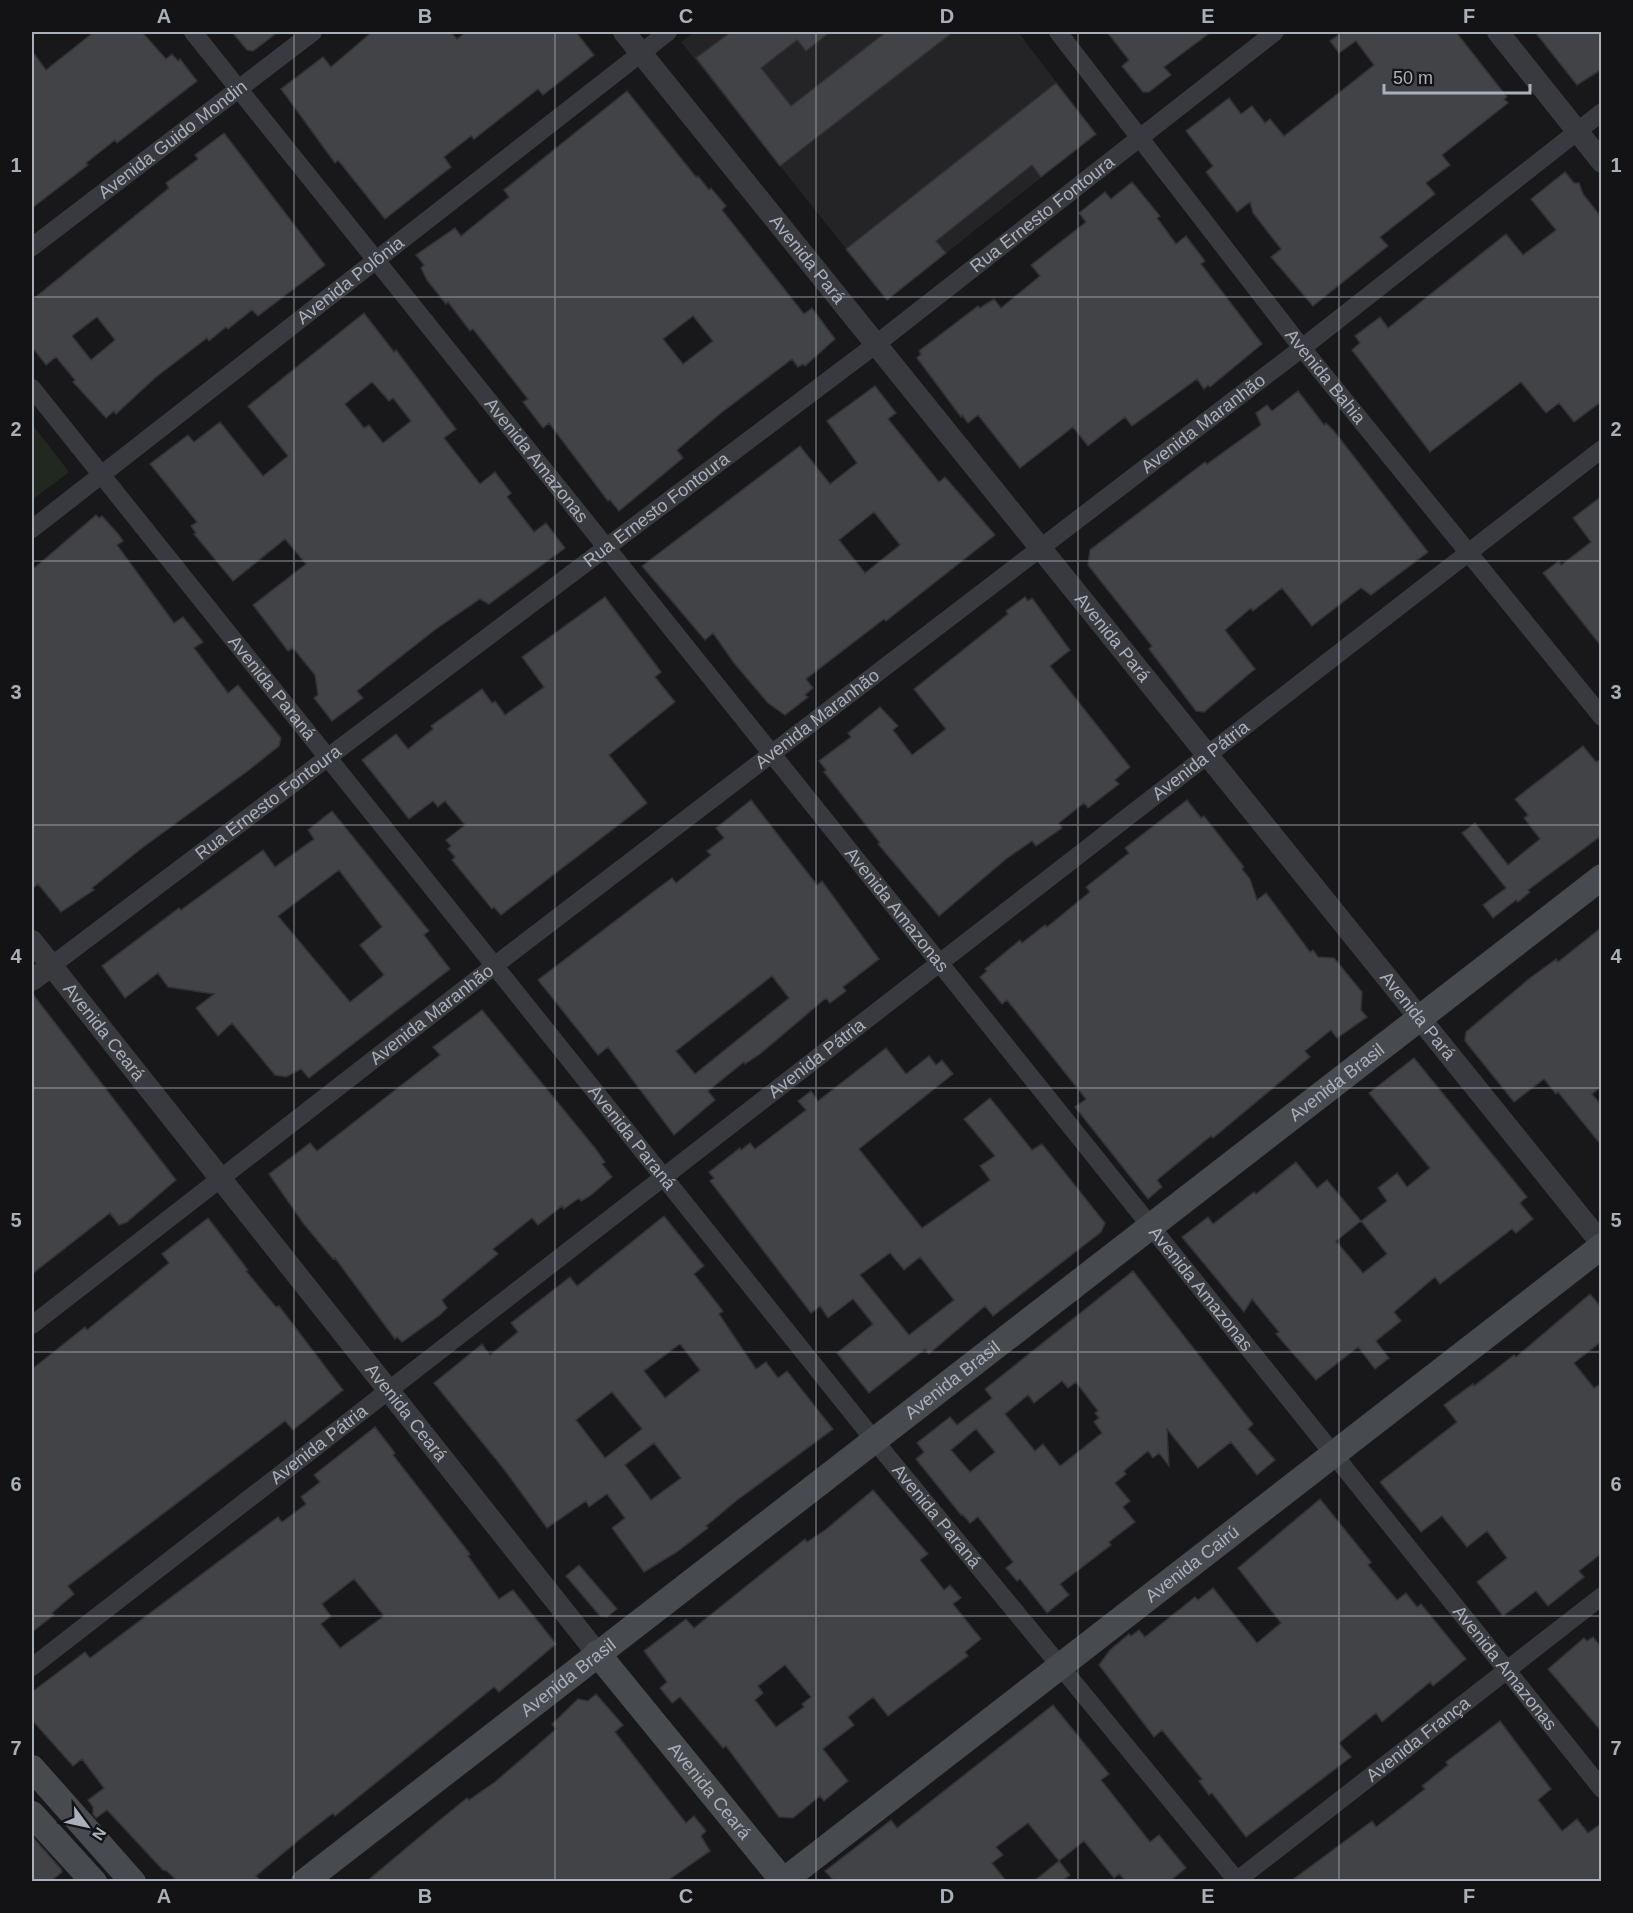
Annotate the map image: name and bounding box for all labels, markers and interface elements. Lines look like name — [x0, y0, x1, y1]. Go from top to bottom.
text: A — [157, 5, 171, 27]
text: B — [418, 5, 432, 27]
text: C — [679, 5, 693, 27]
text: D — [940, 5, 954, 27]
text: E — [1201, 5, 1215, 27]
text: F — [1463, 5, 1475, 27]
scale bar — [1384, 57, 1530, 95]
text: 50 m — [1393, 68, 1433, 88]
street label: Avenida Guido Mondin — [94, 76, 251, 203]
street label: Rua Ernesto Fontoura — [966, 151, 1119, 277]
text: 1 — [10, 154, 22, 176]
text: 1 — [1610, 154, 1622, 176]
street label: Avenida Pará — [766, 211, 850, 308]
street label: Avenida Polônia — [293, 232, 408, 328]
street label: Avenida Bahia — [1281, 325, 1370, 429]
street label: Avenida Maranhão — [1137, 370, 1269, 477]
street label: Avenida Amazonas — [481, 394, 592, 527]
text: 2 — [10, 418, 22, 440]
text: 2 — [1610, 418, 1622, 440]
street label: Rua Ernesto Fontoura — [580, 448, 734, 571]
street label: Avenida Pará — [1071, 589, 1155, 686]
street label: Avenida Paraná — [224, 632, 320, 745]
street label: Avenida Maranhão — [751, 665, 883, 773]
text: 3 — [10, 681, 22, 703]
text: 3 — [1610, 681, 1622, 703]
street label: Avenida Pátria — [1148, 716, 1254, 804]
street label: Rua Ernesto Fontoura — [191, 740, 346, 864]
street label: Avenida Amazonas — [841, 843, 953, 976]
text: 4 — [10, 945, 22, 967]
text: 4 — [1610, 945, 1622, 967]
street label: Avenida Maranhão — [366, 960, 497, 1069]
street label: Avenida Pará — [1376, 967, 1460, 1065]
street label: Avenida Ceará — [59, 979, 149, 1085]
street label: Avenida Pátria — [764, 1014, 870, 1102]
street label: Avenida Brasil — [1285, 1039, 1388, 1126]
street label: Avenida Paraná — [584, 1081, 680, 1194]
text: 5 — [10, 1209, 22, 1231]
text: 5 — [1610, 1209, 1622, 1231]
street label: Avenida Amazonas — [1145, 1223, 1257, 1355]
street label: Avenida Brasil — [901, 1337, 1004, 1423]
street label: Avenida Ceará — [361, 1360, 452, 1466]
street label: Avenida Pátria — [267, 1400, 372, 1488]
street label: Avenida Paraná — [888, 1460, 986, 1573]
text: 6 — [10, 1473, 22, 1495]
text: 6 — [1610, 1473, 1622, 1495]
street label: Avenida Cairú — [1141, 1521, 1243, 1606]
street label: Avenida Amazonas — [1449, 1602, 1561, 1734]
street label: Avenida Brasil — [517, 1634, 620, 1721]
street label: Avenida França — [1362, 1692, 1475, 1786]
text: 7 — [10, 1737, 22, 1759]
text: 7 — [1610, 1737, 1622, 1759]
street label: Avenida Ceará — [664, 1739, 756, 1844]
north arrow — [57, 1796, 117, 1856]
text: N — [89, 1824, 109, 1843]
text: A — [157, 1885, 171, 1907]
text: B — [418, 1885, 432, 1907]
text: C — [679, 1885, 693, 1907]
text: D — [940, 1885, 954, 1907]
text: E — [1201, 1885, 1215, 1907]
text: F — [1463, 1885, 1475, 1907]

